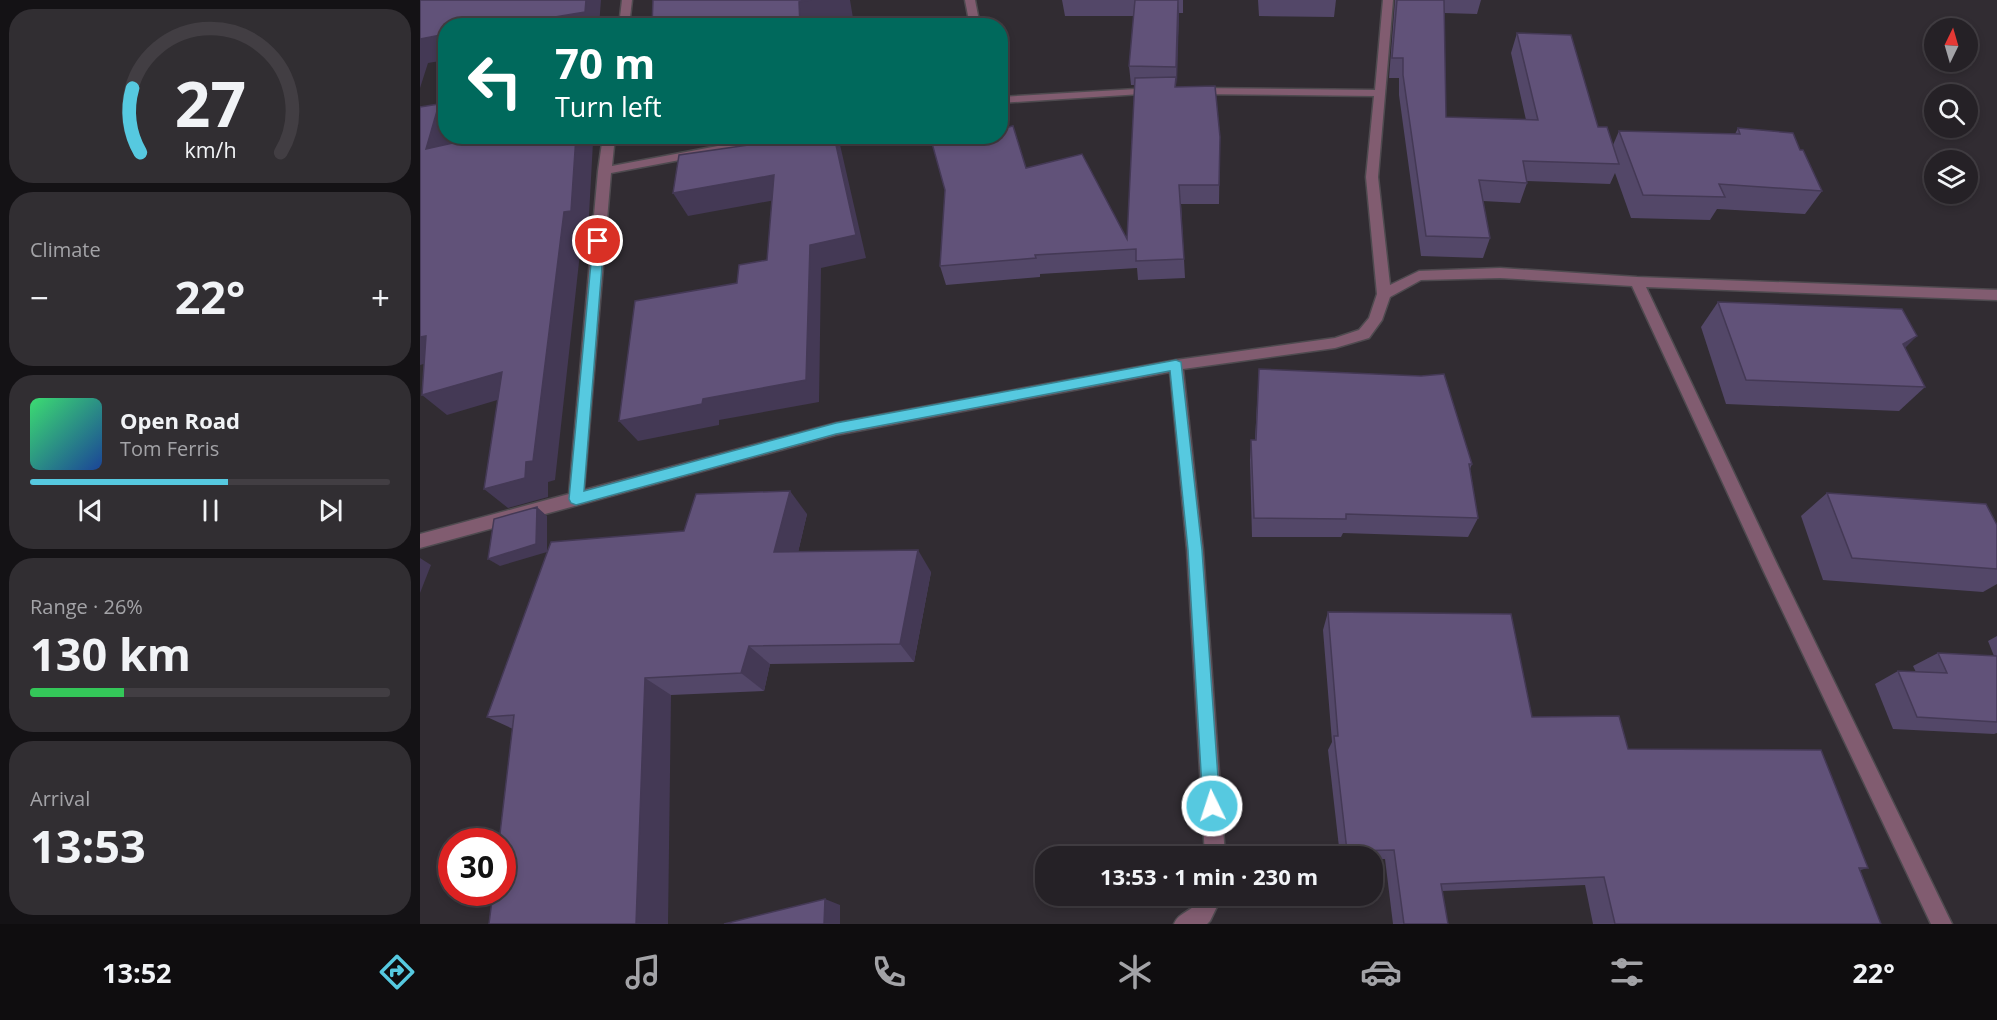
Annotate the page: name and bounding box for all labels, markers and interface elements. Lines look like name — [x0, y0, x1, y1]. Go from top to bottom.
north arrow — [1924, 18, 1978, 72]
map controls — [1924, 18, 1978, 204]
text: 70 m — [555, 34, 655, 91]
icon: left — [456, 42, 534, 120]
text: 27 — [174, 60, 246, 145]
button: search — [1924, 84, 1978, 138]
text: Turn left — [555, 88, 662, 125]
text: km/h — [184, 135, 236, 164]
button: layers — [1924, 150, 1978, 204]
pin — [572, 215, 623, 266]
icon: arrive — [581, 224, 614, 257]
text: Climate — [30, 236, 101, 263]
text: 22° — [175, 266, 245, 327]
text: − — [30, 275, 49, 320]
text: + — [371, 275, 390, 320]
text: Open Road — [120, 405, 240, 435]
text: Tom Ferris — [120, 435, 219, 462]
icon: previous — [74, 494, 107, 527]
icon: pause — [194, 494, 227, 527]
icon: next — [314, 494, 347, 527]
text: Range · 26% — [30, 593, 143, 620]
text: 130 km — [30, 623, 191, 684]
position arrow — [1180, 774, 1244, 838]
text: Arrival — [30, 785, 90, 812]
text: 13:53 — [30, 815, 146, 876]
speed limit sign: 30 — [438, 828, 516, 906]
text: 13:53 · 1 min · 230 m — [1100, 861, 1318, 891]
icon: directions — [376, 951, 418, 993]
icon: music — [622, 951, 664, 993]
icon: phone — [868, 951, 910, 993]
icon: climate — [1114, 951, 1156, 993]
icon: car — [1360, 951, 1402, 993]
icon: filters — [1606, 951, 1648, 993]
text: 13:52 — [102, 954, 172, 991]
text: 22° — [1852, 954, 1895, 991]

